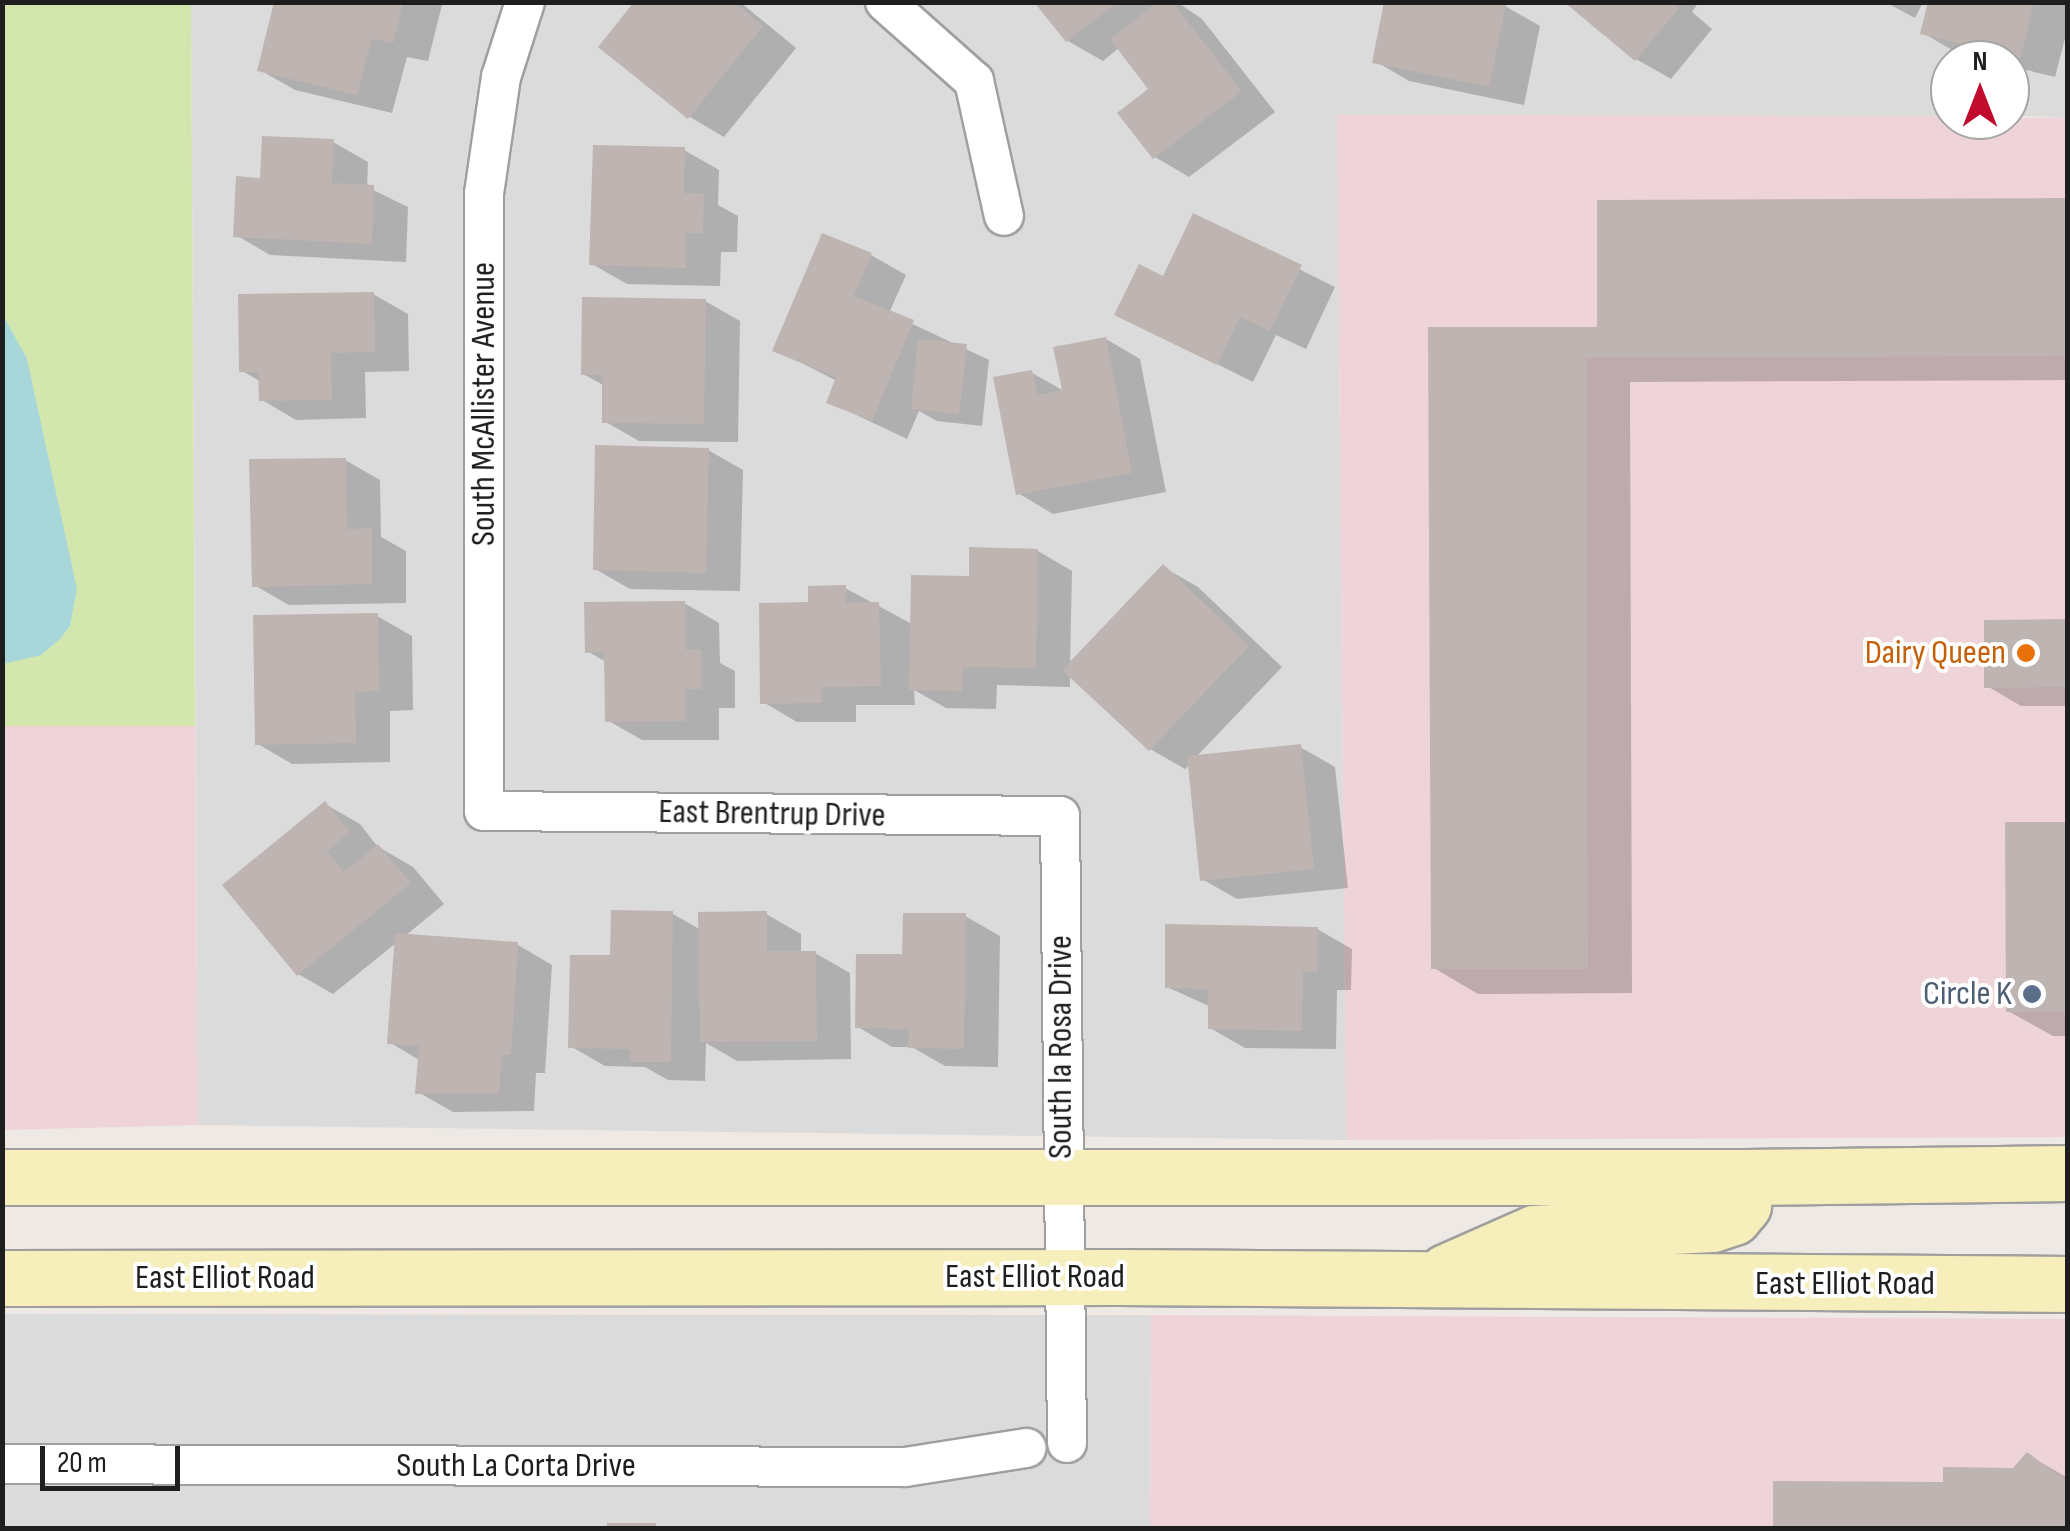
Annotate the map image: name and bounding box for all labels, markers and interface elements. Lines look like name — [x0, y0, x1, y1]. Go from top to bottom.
north arrow — [1930, 40, 2030, 140]
text: N — [1973, 45, 1987, 78]
street label: South McAllister Avenue — [463, 262, 505, 546]
place label: Dairy Queen — [1865, 632, 2006, 674]
marker: Dairy Queen — [2015, 642, 2037, 664]
street label: East Brentrup Drive — [658, 791, 886, 837]
street label: South la Rosa Drive — [1040, 935, 1082, 1159]
place label: Circle K — [1923, 973, 2012, 1015]
marker: Circle K — [2021, 983, 2043, 1005]
street label: East Elliot Road — [945, 1256, 1125, 1298]
street label: East Elliot Road — [135, 1257, 315, 1299]
street label: East Elliot Road — [1755, 1263, 1935, 1305]
scale bar — [45, 1426, 185, 1488]
text: 20 m — [57, 1445, 107, 1481]
street label: South La Corta Drive — [396, 1445, 636, 1487]

